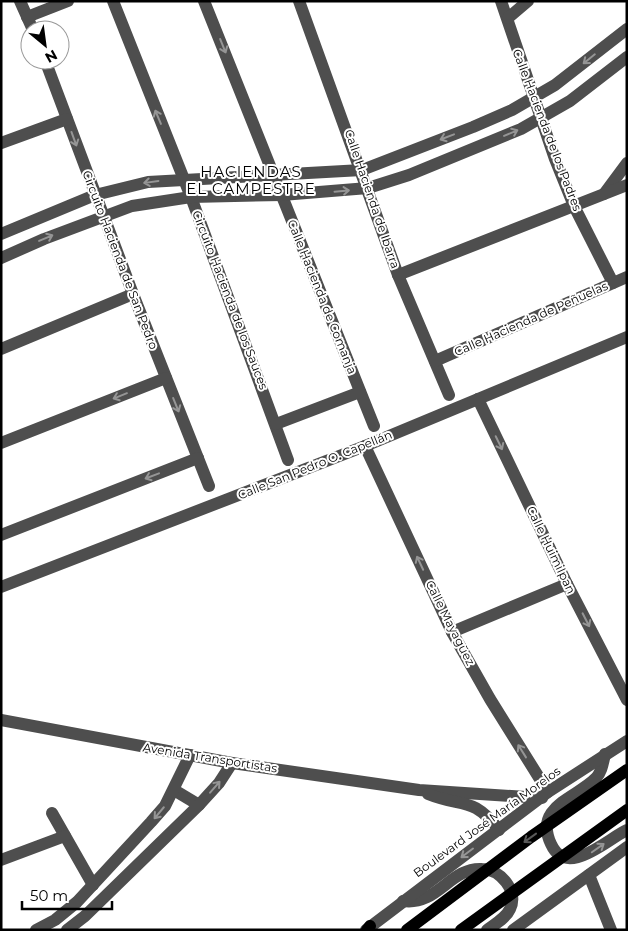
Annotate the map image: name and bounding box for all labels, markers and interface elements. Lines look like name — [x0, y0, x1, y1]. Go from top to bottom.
north arrow — [20, 20, 70, 70]
one-way arrow — [218, 38, 228, 53]
text: N — [42, 46, 61, 67]
street label: Calle Hacienda de los Padres — [510, 47, 585, 213]
one-way arrow — [583, 54, 596, 65]
one-way arrow — [153, 110, 162, 125]
street label: Calle Hacienda de Ibarra — [342, 127, 403, 270]
one-way arrow — [503, 128, 518, 138]
one-way arrow — [70, 130, 79, 146]
one-way arrow — [440, 133, 455, 142]
district label: HACIENDAS EL CAMPESTRE — [186, 162, 316, 198]
street label: Circuito Hacienda de San Pedro — [79, 168, 162, 351]
one-way arrow — [144, 177, 160, 187]
one-way arrow — [333, 186, 349, 195]
street label: Circuito Hacienda de los Sauces — [189, 208, 272, 392]
street label: Calle Hacienda de Comanja — [285, 217, 360, 376]
one-way arrow — [38, 233, 53, 243]
street label: Calle Hacienda de Peñuelas — [452, 278, 610, 359]
one-way arrow — [113, 392, 129, 401]
one-way arrow — [172, 396, 181, 412]
street label: Calle San Pedro O. Capellán — [235, 427, 394, 502]
one-way arrow — [495, 435, 504, 450]
one-way arrow — [145, 472, 160, 481]
street label: Calle Huimilpan — [524, 503, 579, 596]
one-way arrow — [414, 556, 424, 571]
street label: Calle Mayagüez — [423, 578, 478, 668]
one-way arrow — [582, 612, 591, 627]
street label: Avenida Transportistas — [142, 739, 278, 776]
one-way arrow — [517, 745, 527, 759]
street label: Boulevard José María Morelos — [410, 763, 563, 880]
one-way arrow — [209, 781, 220, 794]
one-way arrow — [153, 807, 164, 820]
one-way arrow — [523, 833, 537, 843]
one-way arrow — [591, 843, 605, 853]
one-way arrow — [460, 848, 474, 858]
scale bar — [22, 878, 112, 910]
text: 50 m — [30, 886, 68, 905]

